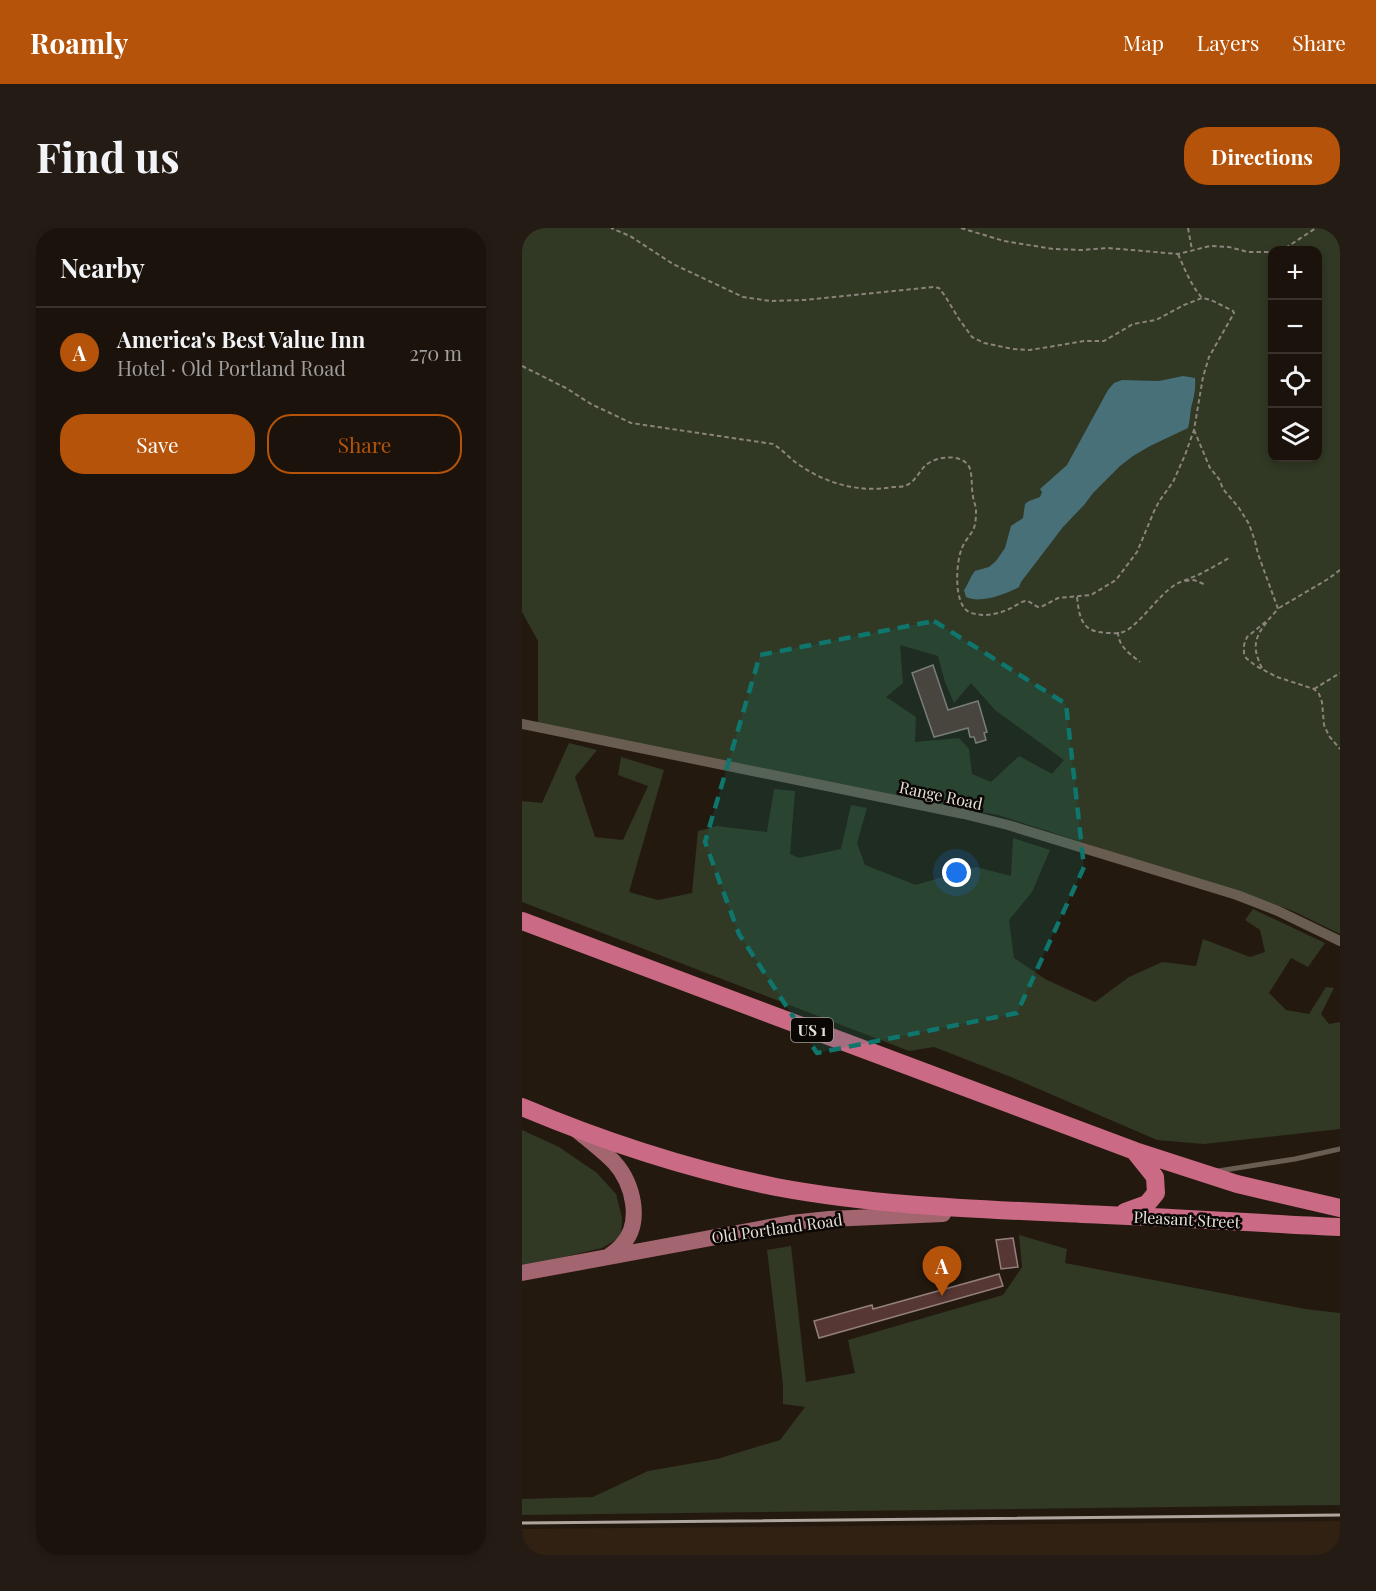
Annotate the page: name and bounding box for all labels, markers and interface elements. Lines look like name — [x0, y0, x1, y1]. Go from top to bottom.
text: Roamly — [30, 24, 128, 61]
text: Map — [1123, 28, 1164, 56]
text: Layers — [1197, 28, 1259, 56]
text: Share — [1292, 28, 1346, 56]
button: Directions — [1184, 127, 1340, 185]
text: Find us — [36, 128, 180, 184]
map controls — [1268, 246, 1322, 462]
button: + — [1268, 246, 1322, 300]
text: Nearby — [60, 250, 145, 285]
button: − — [1268, 300, 1322, 354]
text: America's Best Value Inn — [117, 324, 365, 354]
text: A — [73, 339, 86, 366]
text: 270 m — [410, 339, 462, 366]
text: Hotel · Old Portland Road — [117, 354, 346, 381]
button: locate — [1268, 354, 1322, 408]
button: layers — [1268, 408, 1322, 462]
button: Save — [60, 414, 255, 474]
button: Share — [267, 414, 462, 474]
street label: Range Road — [897, 776, 985, 814]
your location — [942, 858, 971, 887]
road number: US 1 — [791, 1018, 833, 1042]
street label: Pleasant Street — [1133, 1206, 1241, 1232]
street label: Old Portland Road — [710, 1208, 844, 1248]
pin: A — [922, 1246, 962, 1296]

